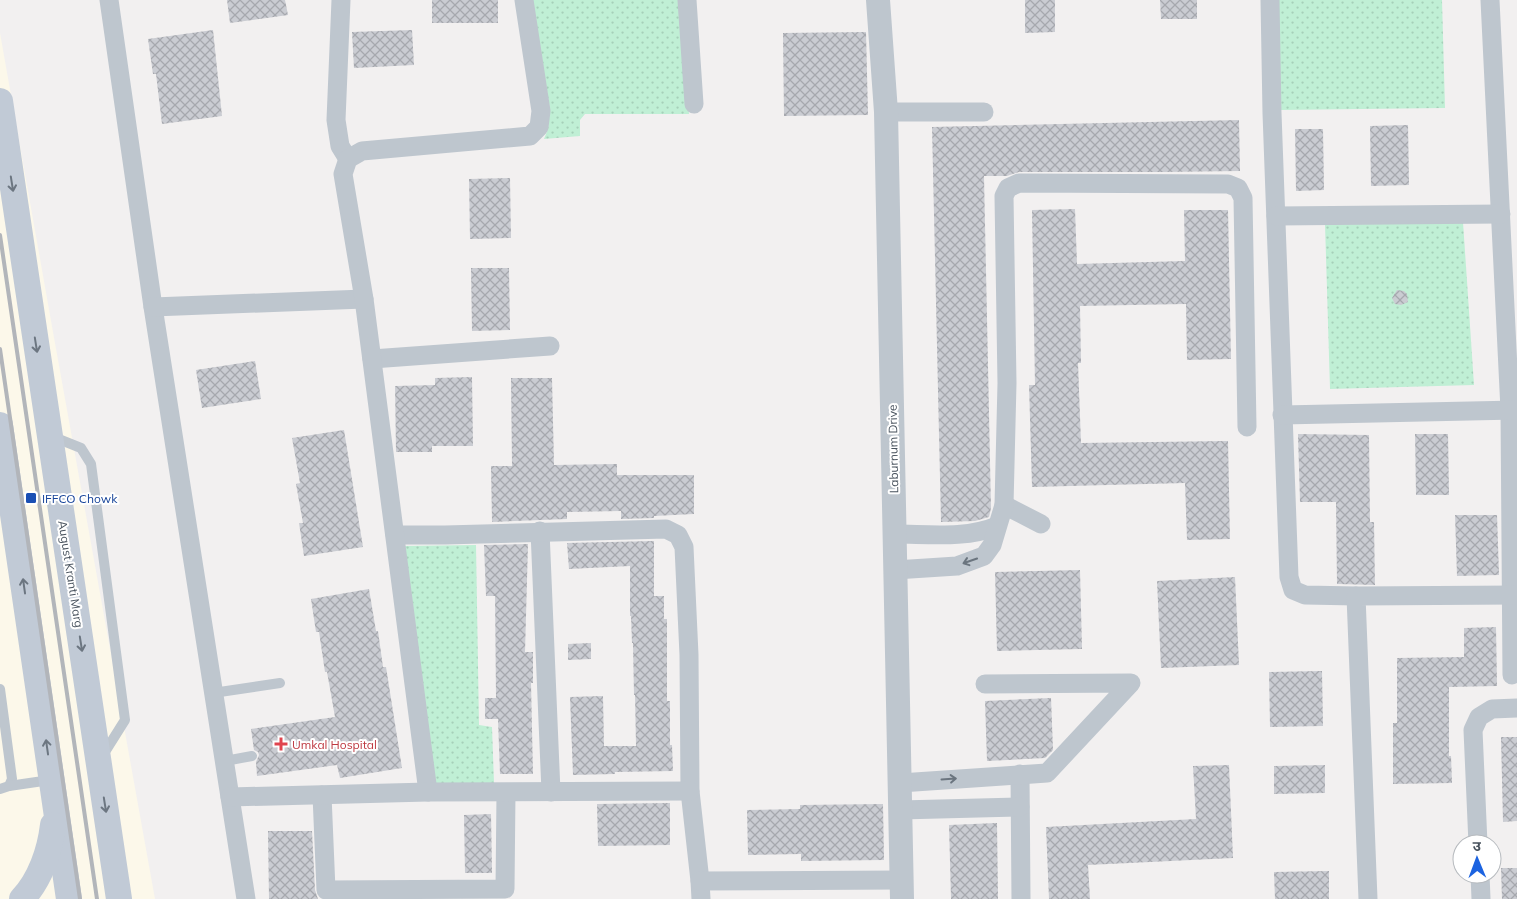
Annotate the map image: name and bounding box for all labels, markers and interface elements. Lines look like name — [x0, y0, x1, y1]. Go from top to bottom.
one-way arrow — [8, 176, 18, 192]
one-way arrow — [32, 336, 42, 352]
street label: Laburnum Drive — [885, 404, 901, 494]
marker: IFFCO Chowk — [24, 491, 38, 505]
place label: IFFCO Chowk — [42, 491, 118, 506]
street label: August Kranti Marg — [55, 519, 87, 629]
one-way arrow — [962, 557, 978, 567]
one-way arrow — [18, 578, 28, 594]
one-way arrow — [77, 636, 87, 652]
marker: Umkal Hospital — [274, 737, 288, 751]
place label: Umkal Hospital — [292, 737, 377, 752]
one-way arrow — [42, 739, 52, 755]
one-way arrow — [940, 775, 956, 784]
one-way arrow — [101, 796, 111, 812]
north arrow — [1452, 834, 1502, 884]
text: उ — [1473, 837, 1482, 855]

